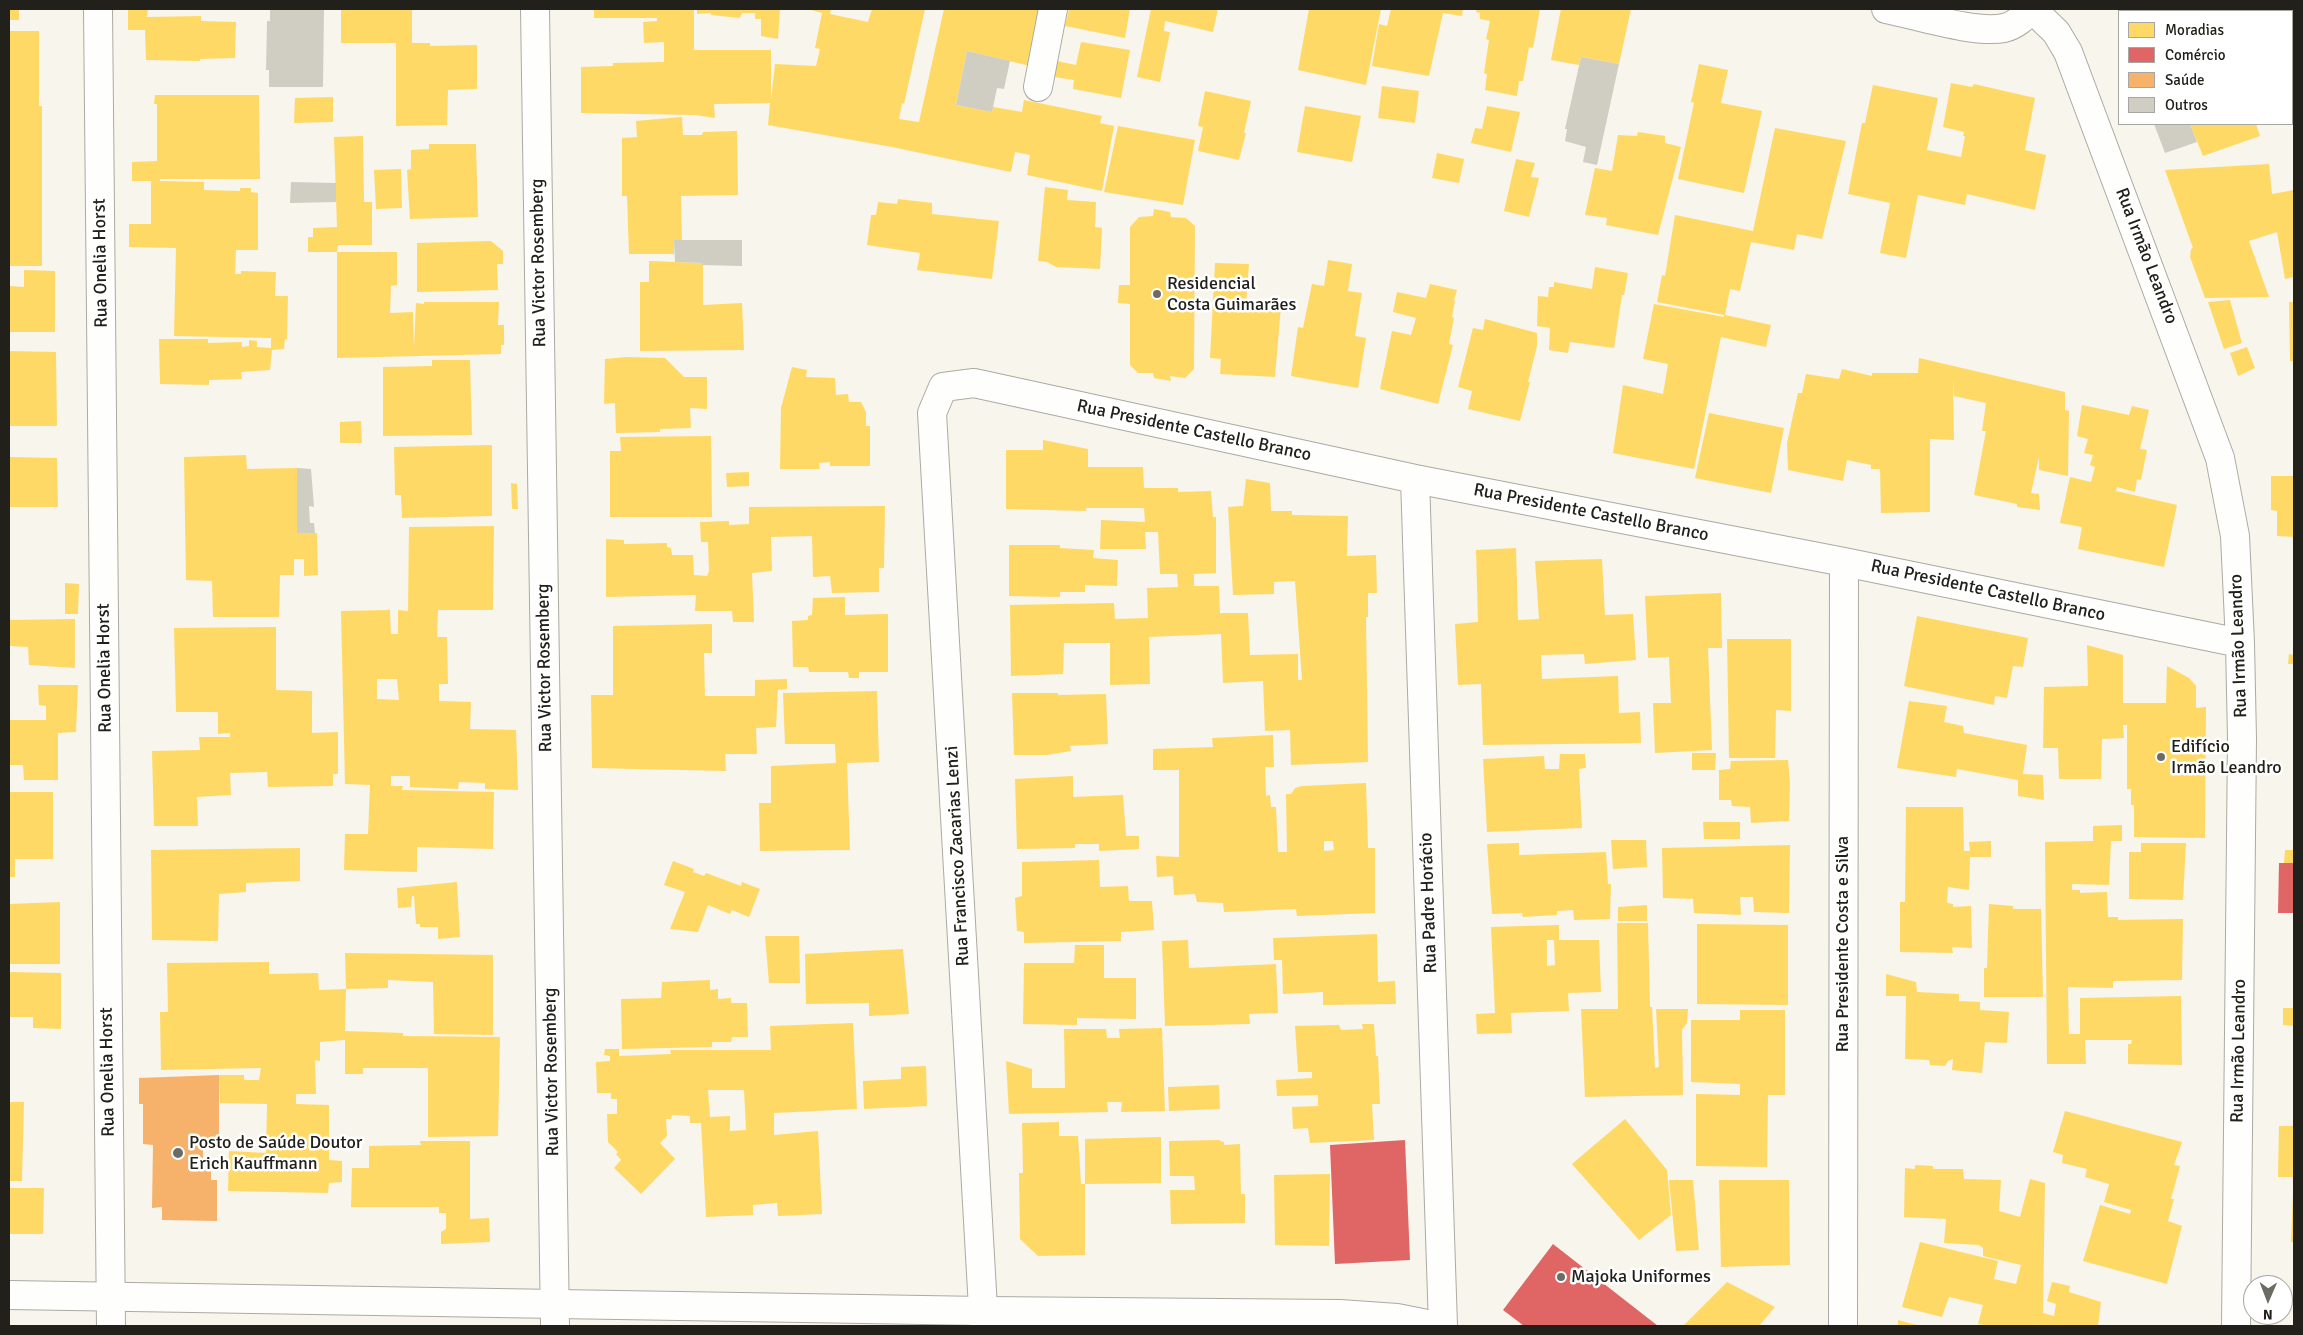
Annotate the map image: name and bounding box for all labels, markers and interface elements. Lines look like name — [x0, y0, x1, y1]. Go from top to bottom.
legend — [2118, 10, 2293, 125]
text: Moradias — [2165, 21, 2224, 39]
text: Comércio — [2165, 46, 2226, 64]
text: Saúde — [2165, 71, 2205, 89]
text: Outros — [2165, 96, 2208, 114]
street label: Rua Victor Rosemberg — [527, 178, 551, 348]
street label: Rua Irmão Leandro — [2110, 185, 2182, 327]
street label: Rua Onelia Horst — [89, 198, 113, 328]
place label: Residencial Costa Guimarães — [1167, 273, 1296, 316]
marker: Residencial Costa Guimarães — [1151, 288, 1163, 300]
street label: Rua Presidente Castello Branco — [1075, 396, 1313, 466]
street label: Rua Presidente Castello Branco — [1472, 480, 1710, 546]
street label: Rua Presidente Castello Branco — [1869, 556, 2107, 626]
street label: Rua Irmão Leandro — [2226, 574, 2252, 718]
street label: Rua Victor Rosemberg — [533, 583, 557, 753]
street label: Rua Onelia Horst — [93, 603, 117, 733]
place label: Edifício Irmão Leandro — [2171, 736, 2282, 779]
street label: Rua Francisco Zacarias Lenzi — [941, 745, 975, 967]
marker: Edifício Irmão Leandro — [2155, 751, 2167, 763]
street label: Rua Padre Horácio — [1416, 832, 1442, 974]
street label: Rua Presidente Costa e Silva — [1832, 836, 1854, 1052]
street label: Rua Irmão Leandro — [2227, 979, 2251, 1123]
street label: Rua Victor Rosemberg — [540, 987, 564, 1157]
street label: Rua Onelia Horst — [96, 1007, 120, 1137]
place label: Posto de Saúde Doutor Erich Kauffmann — [189, 1132, 362, 1174]
marker: Posto de Saúde Doutor Erich Kauffmann — [171, 1146, 185, 1160]
place label: Majoka Uniformes — [1571, 1266, 1711, 1288]
marker: Majoka Uniformes — [1555, 1271, 1567, 1283]
north arrow — [2243, 1275, 2293, 1325]
text: N — [2263, 1306, 2273, 1323]

